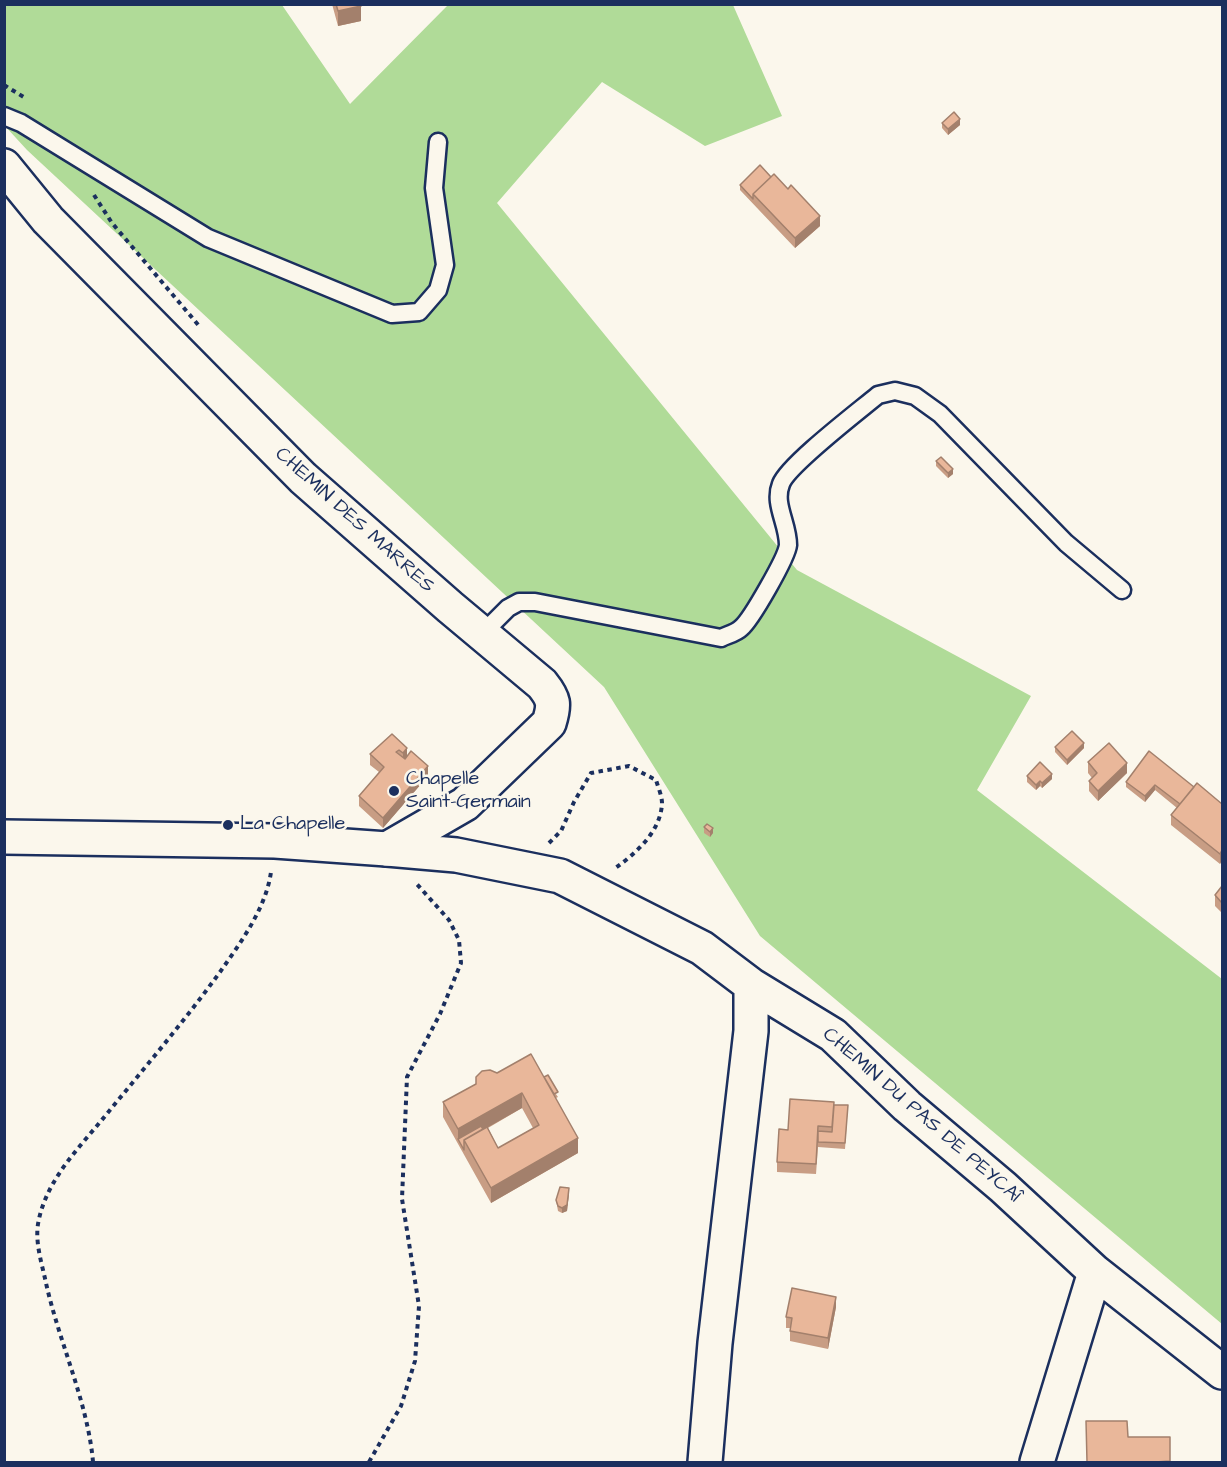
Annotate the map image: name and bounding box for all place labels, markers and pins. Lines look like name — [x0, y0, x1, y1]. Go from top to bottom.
place label: Chapelle Saint-Germain — [406, 768, 531, 815]
marker: Chapelle Saint-Germain — [387, 784, 401, 798]
place label: La Chapelle — [240, 813, 345, 837]
marker: La Chapelle — [221, 818, 235, 832]

